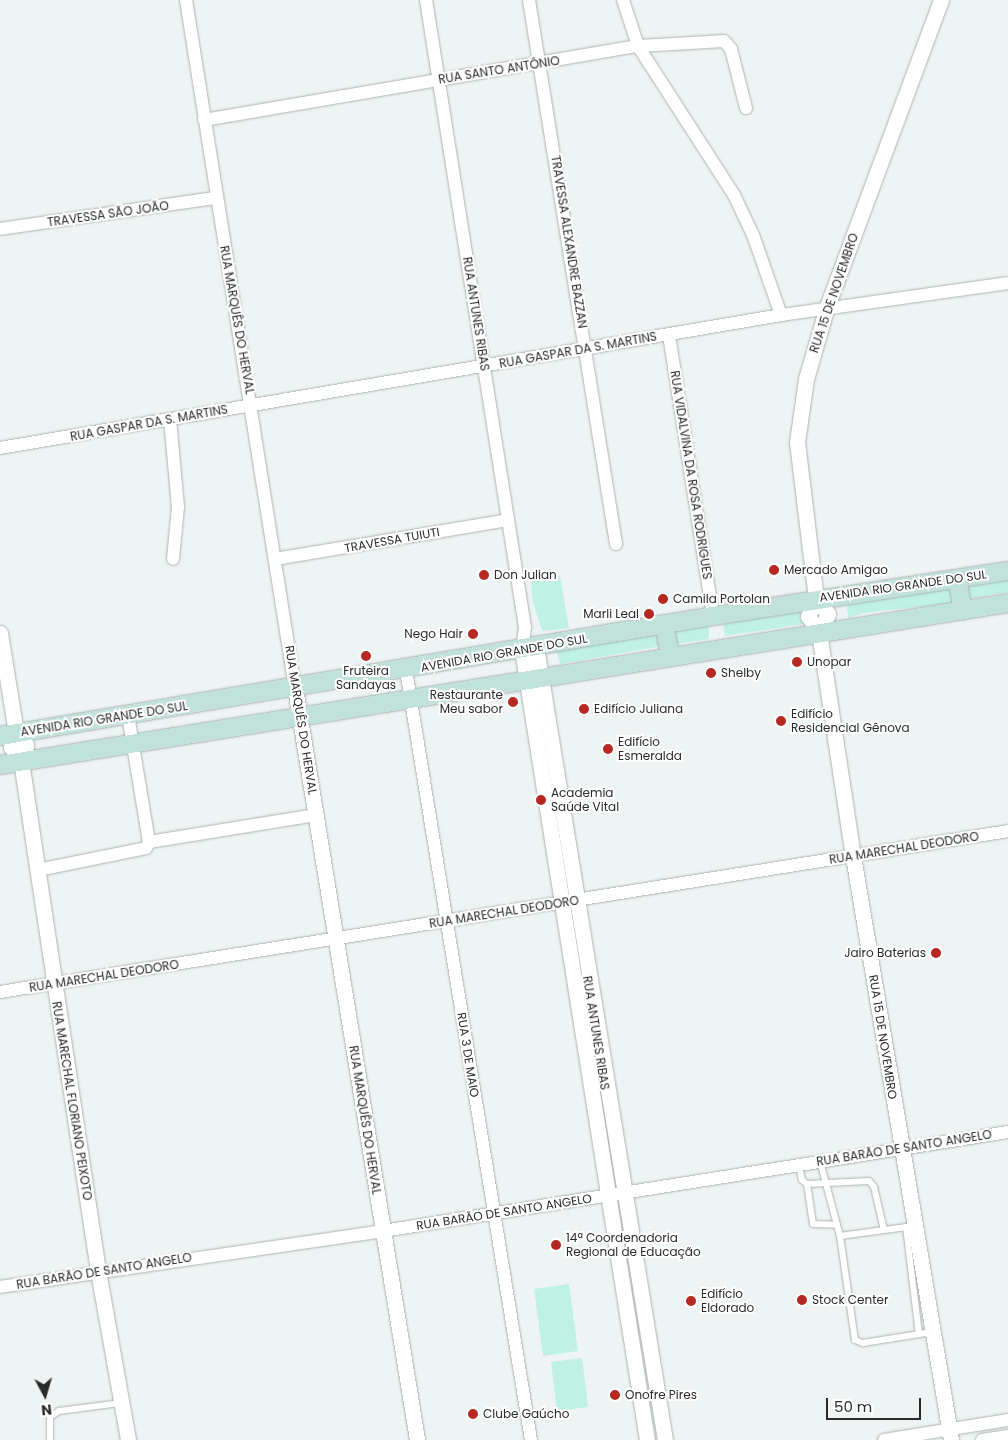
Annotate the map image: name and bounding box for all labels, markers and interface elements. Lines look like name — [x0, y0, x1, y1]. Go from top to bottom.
street label: RUA SANTO ANTÔNIO — [437, 53, 561, 87]
street label: TRAVESSA ALEXANDRE BAZZAN — [548, 154, 590, 330]
street label: TRAVESSA SÃO JOÃO — [46, 198, 170, 230]
street label: RUA 15 DE NOVEMBRO — [807, 231, 861, 355]
street label: RUA MARQUÊS DO HERVAL — [217, 245, 257, 395]
street label: RUA ANTUNES RIBAS — [460, 256, 492, 372]
street label: RUA GASPAR DA S. MARTINS — [498, 329, 658, 371]
street label: RUA VIDALVINA DA ROSA RODRIGUES — [667, 370, 715, 580]
street label: RUA GASPAR DA S. MARTINS — [69, 402, 229, 444]
street label: TRAVESSA TUIUTI — [343, 525, 441, 555]
place label: Mercado Amigao — [784, 563, 888, 577]
marker: Mercado Amigao — [768, 564, 780, 576]
street label: AVENIDA RIO GRANDE DO SUL — [818, 567, 988, 605]
place label: Don Julian — [494, 568, 557, 582]
marker: Don Julian — [478, 569, 490, 581]
place label: Camila Portolan — [673, 592, 770, 606]
marker: Camila Portolan — [657, 593, 669, 605]
place label: Marli Leal — [583, 607, 639, 621]
marker: Marli Leal — [643, 608, 655, 620]
place label: Nego Hair — [404, 627, 463, 641]
marker: Nego Hair — [467, 628, 479, 640]
street label: AVENIDA RIO GRANDE DO SUL — [420, 631, 588, 675]
street label: RUA MARQUÊS DO HERVAL — [282, 644, 320, 796]
marker: Fruteira Sandayas — [360, 650, 372, 662]
place label: Unopar — [807, 655, 851, 669]
marker: Unopar — [791, 656, 803, 668]
place label: Fruteira Sandayas — [336, 664, 396, 692]
place label: Shelby — [721, 666, 761, 680]
marker: Shelby — [705, 667, 717, 679]
place label: Restaurante Meu sabor — [430, 688, 503, 716]
marker: Restaurante Meu sabor — [507, 696, 519, 708]
street label: AVENIDA RIO GRANDE DO SUL — [19, 699, 189, 739]
place label: Edifício Juliana — [594, 702, 683, 716]
marker: Edifício Juliana — [578, 703, 590, 715]
place label: Edifício Residencial Gênova — [791, 707, 910, 735]
marker: Edifício Residencial Gênova — [775, 715, 787, 727]
place label: Edifício Esmeralda — [618, 735, 682, 763]
marker: Edifício Esmeralda — [602, 743, 614, 755]
place label: Academia Saúde Vital — [551, 786, 619, 814]
marker: Academia Saúde Vital — [535, 794, 547, 806]
street label: RUA MARECHAL DEODORO — [828, 829, 980, 867]
street label: RUA MARECHAL DEODORO — [428, 893, 580, 931]
place label: Jairo Baterias — [844, 946, 926, 960]
marker: Jairo Baterias — [930, 947, 942, 959]
street label: RUA MARECHAL DEODORO — [28, 957, 180, 995]
street label: RUA 15 DE NOVEMBRO — [866, 974, 900, 1100]
street label: RUA ANTUNES RIBAS — [580, 975, 612, 1091]
street label: RUA MARECHAL FLORIANO PEIXOTO — [49, 1000, 95, 1202]
street label: RUA 3 DE MAIO — [454, 1012, 482, 1098]
street label: RUA MARQUÊS DO HERVAL — [346, 1044, 384, 1196]
street label: RUA BARÃO DE SANTO ANGELO — [815, 1127, 993, 1169]
street label: RUA BARÃO DE SANTO ANGELO — [415, 1191, 593, 1233]
place label: 14ª Coordenadoria Regional de Educação — [566, 1231, 701, 1259]
marker: 14ª Coordenadoria Regional de Educação — [550, 1239, 562, 1251]
street label: RUA BARÃO DE SANTO ANGELO — [15, 1250, 193, 1292]
place label: Edifício Eldorado — [701, 1287, 754, 1315]
place label: Stock Center — [812, 1293, 888, 1307]
marker: Stock Center — [796, 1294, 808, 1306]
marker: Edifício Eldorado — [685, 1295, 697, 1307]
north arrow — [20, 1370, 70, 1420]
place label: Onofre Pires — [625, 1388, 697, 1402]
scale bar — [828, 1388, 923, 1420]
marker: Onofre Pires — [609, 1389, 621, 1401]
text: 50 m — [834, 1396, 872, 1417]
text: N — [40, 1399, 53, 1420]
place label: Clube Gaúcho — [483, 1407, 569, 1421]
marker: Clube Gaúcho — [467, 1408, 479, 1420]

